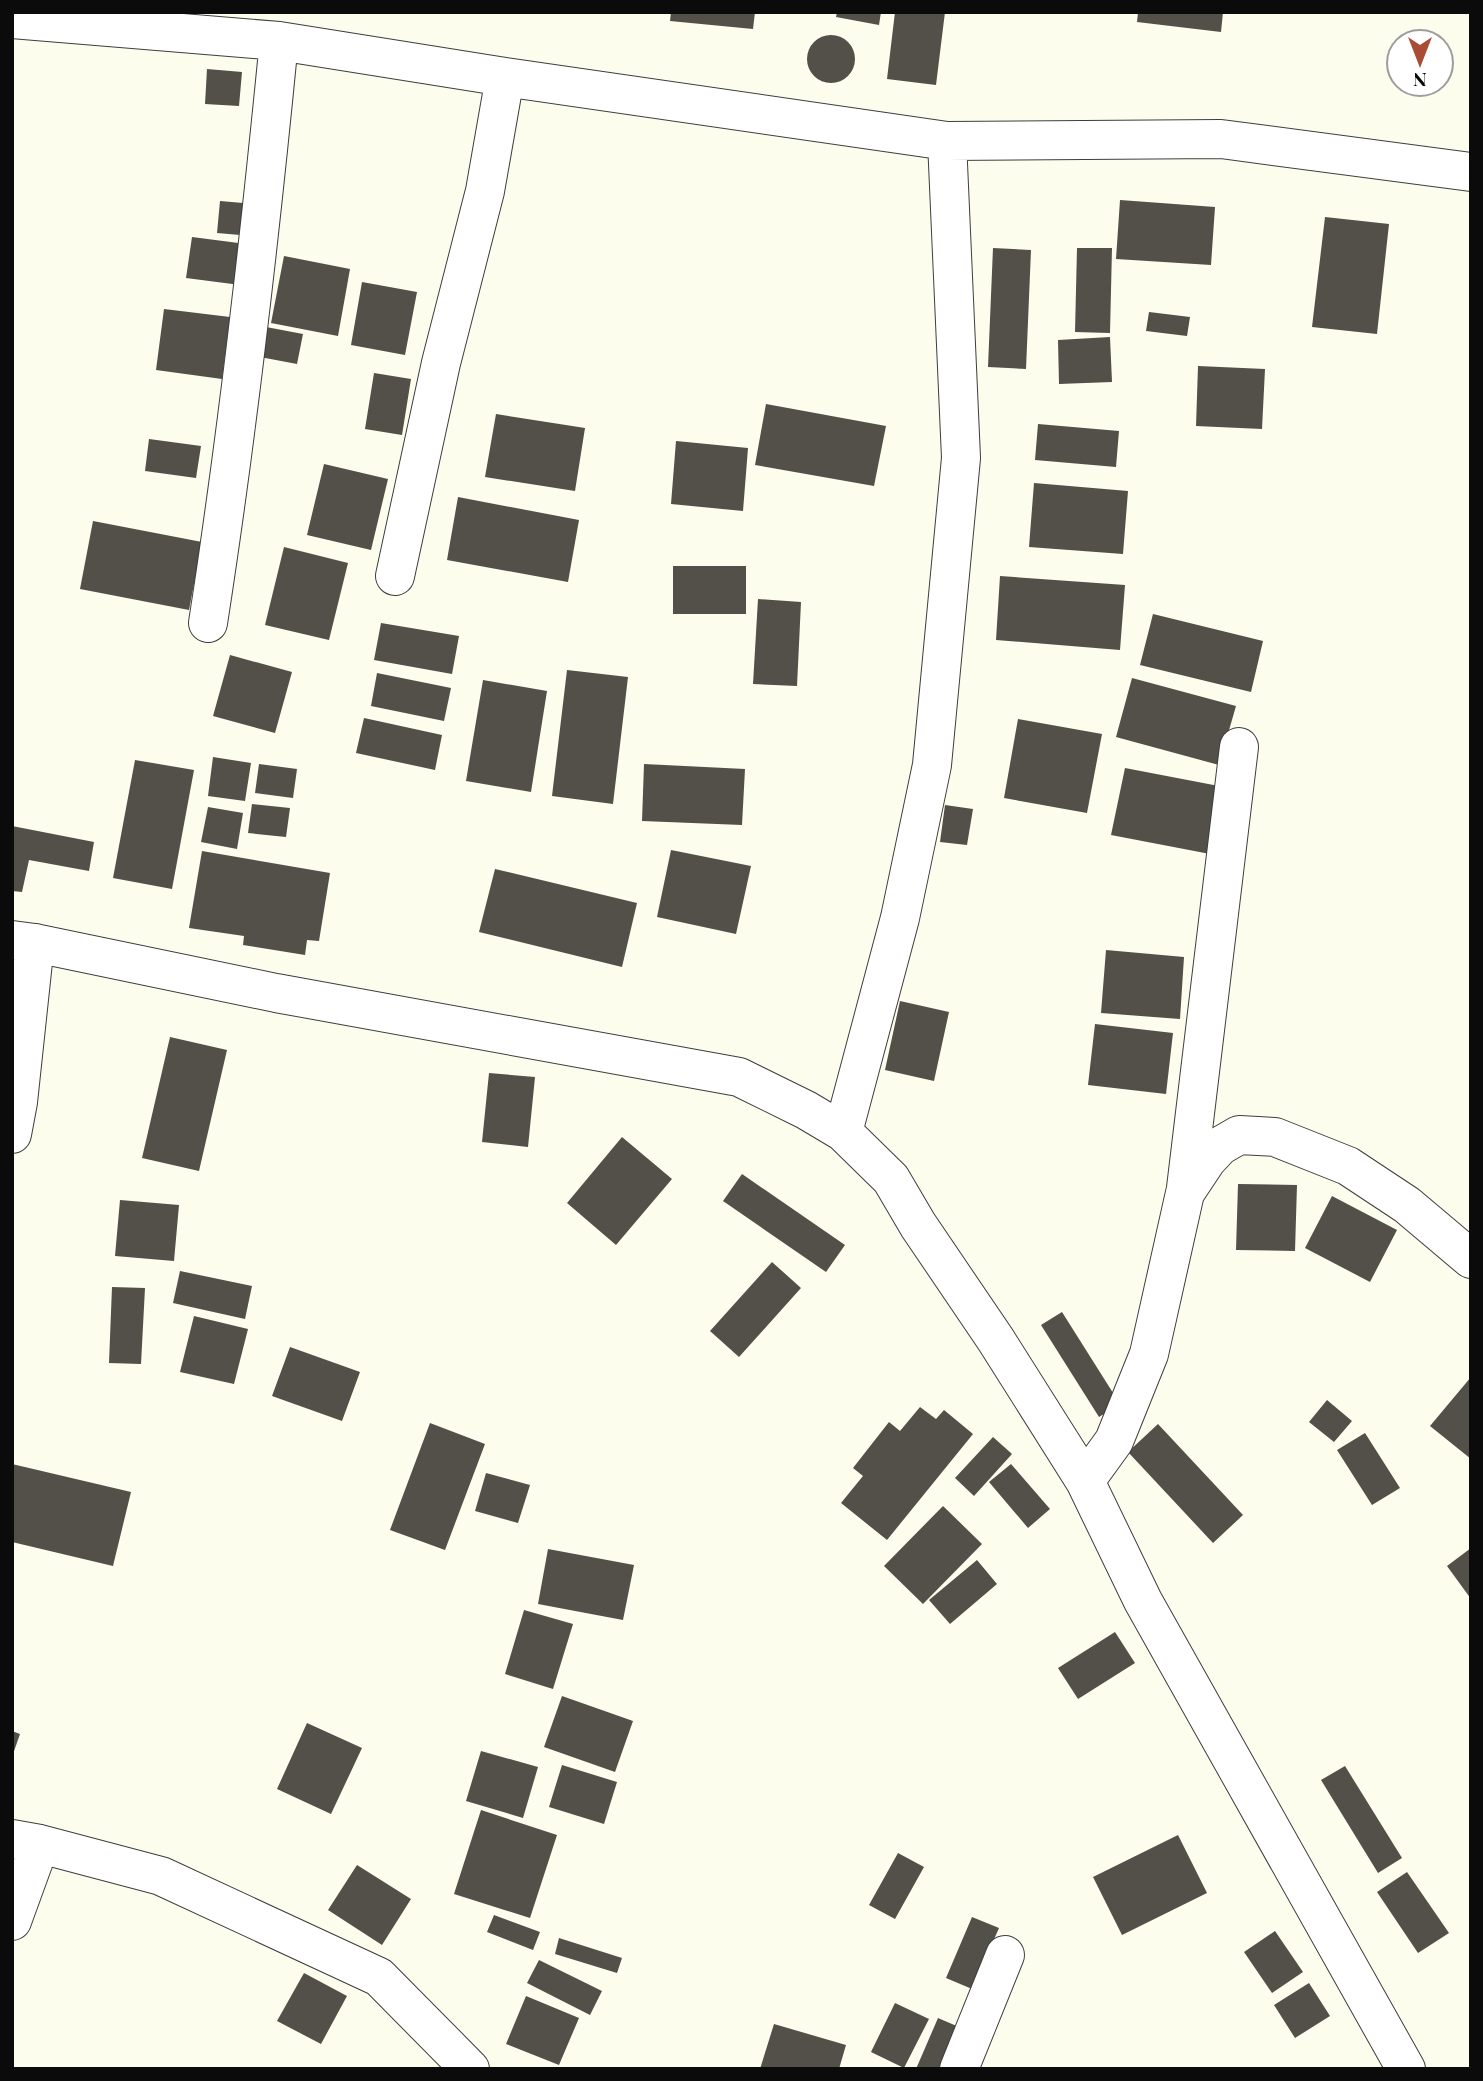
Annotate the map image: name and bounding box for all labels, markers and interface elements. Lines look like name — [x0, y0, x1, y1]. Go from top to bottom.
north arrow — [1385, 28, 1455, 98]
text: N — [1413, 68, 1427, 94]

